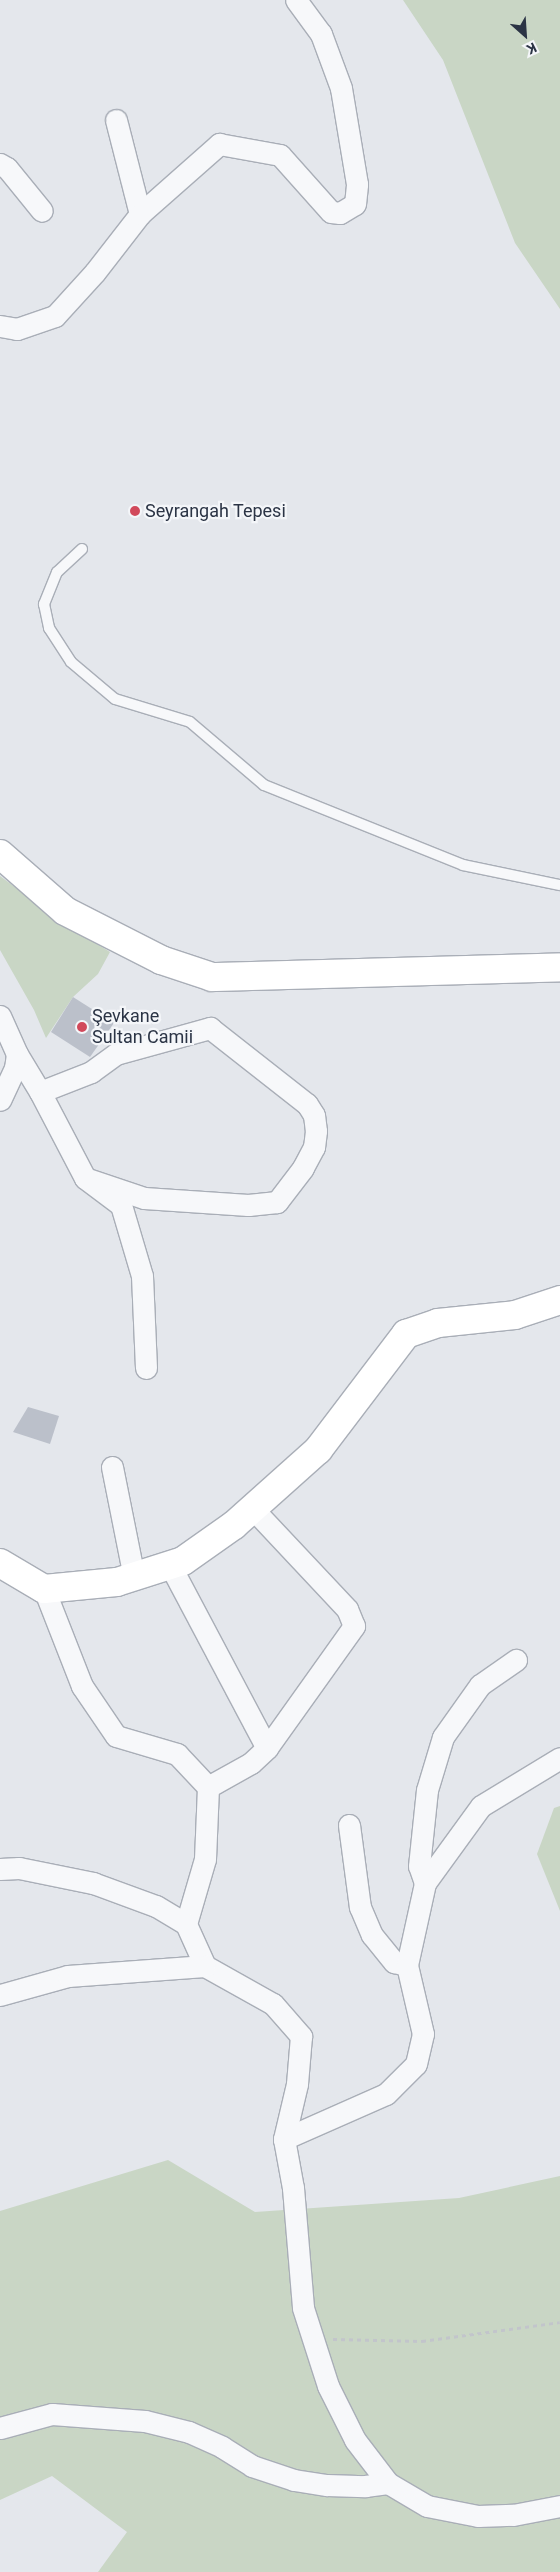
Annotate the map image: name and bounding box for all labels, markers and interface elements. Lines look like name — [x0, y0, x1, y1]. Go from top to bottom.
north arrow — [500, 10, 550, 60]
text: K — [524, 39, 539, 58]
place label: Seyrangah Tepesi — [145, 500, 286, 522]
marker: Seyrangah Tepesi — [129, 505, 141, 517]
place label: Şevkane Sultan Camii — [92, 1006, 193, 1048]
marker: Şevkane Sultan Camii — [76, 1021, 88, 1033]

